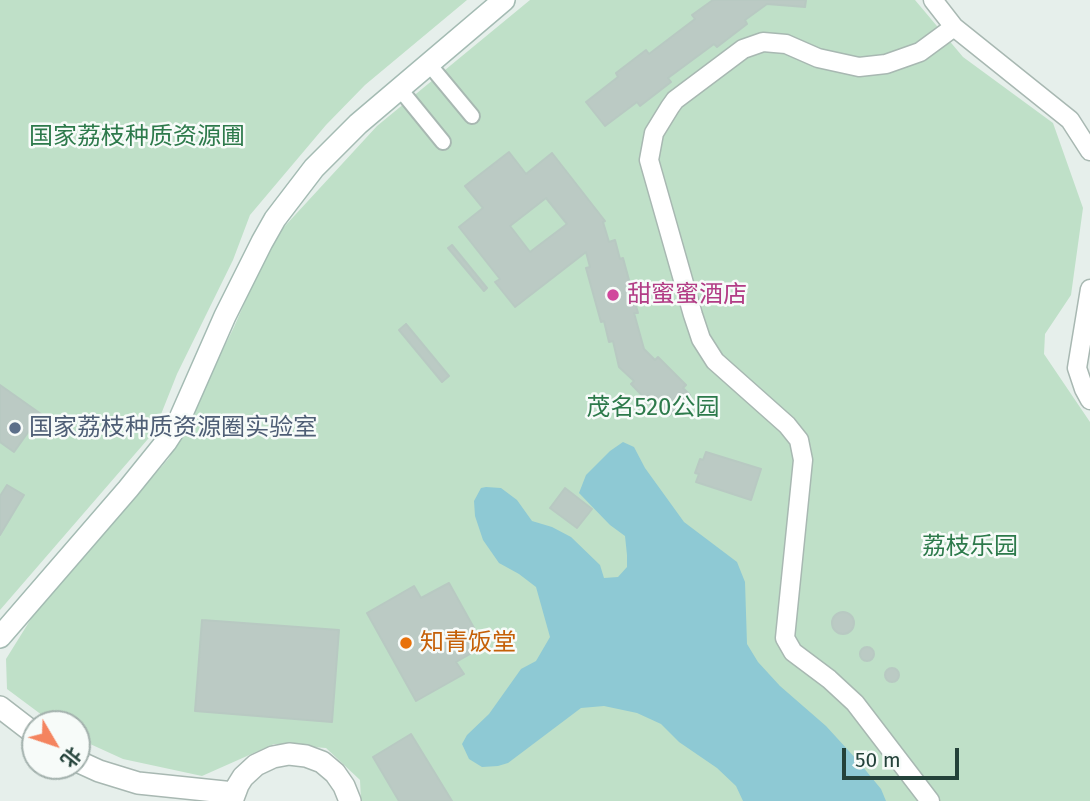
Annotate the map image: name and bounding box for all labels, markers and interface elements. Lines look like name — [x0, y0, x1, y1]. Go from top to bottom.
park label: 国家荔枝种质资源圃 — [29, 123, 245, 151]
place label: 甜蜜蜜酒店 — [627, 281, 747, 309]
marker: 甜蜜蜜酒店 — [605, 287, 621, 303]
park label: 茂名520公园 — [586, 394, 720, 422]
place label: 国家荔枝种质资源圈实验室 — [29, 414, 317, 442]
marker: 国家荔枝种质资源圈实验室 — [7, 420, 23, 436]
park label: 荔枝乐园 — [922, 533, 1018, 561]
place label: 知青饭堂 — [420, 629, 516, 657]
marker: 知青饭堂 — [398, 635, 414, 651]
north arrow — [21, 710, 91, 780]
scale bar — [845, 734, 962, 778]
text: 北 — [56, 743, 86, 772]
text: 50 m — [855, 747, 901, 773]

